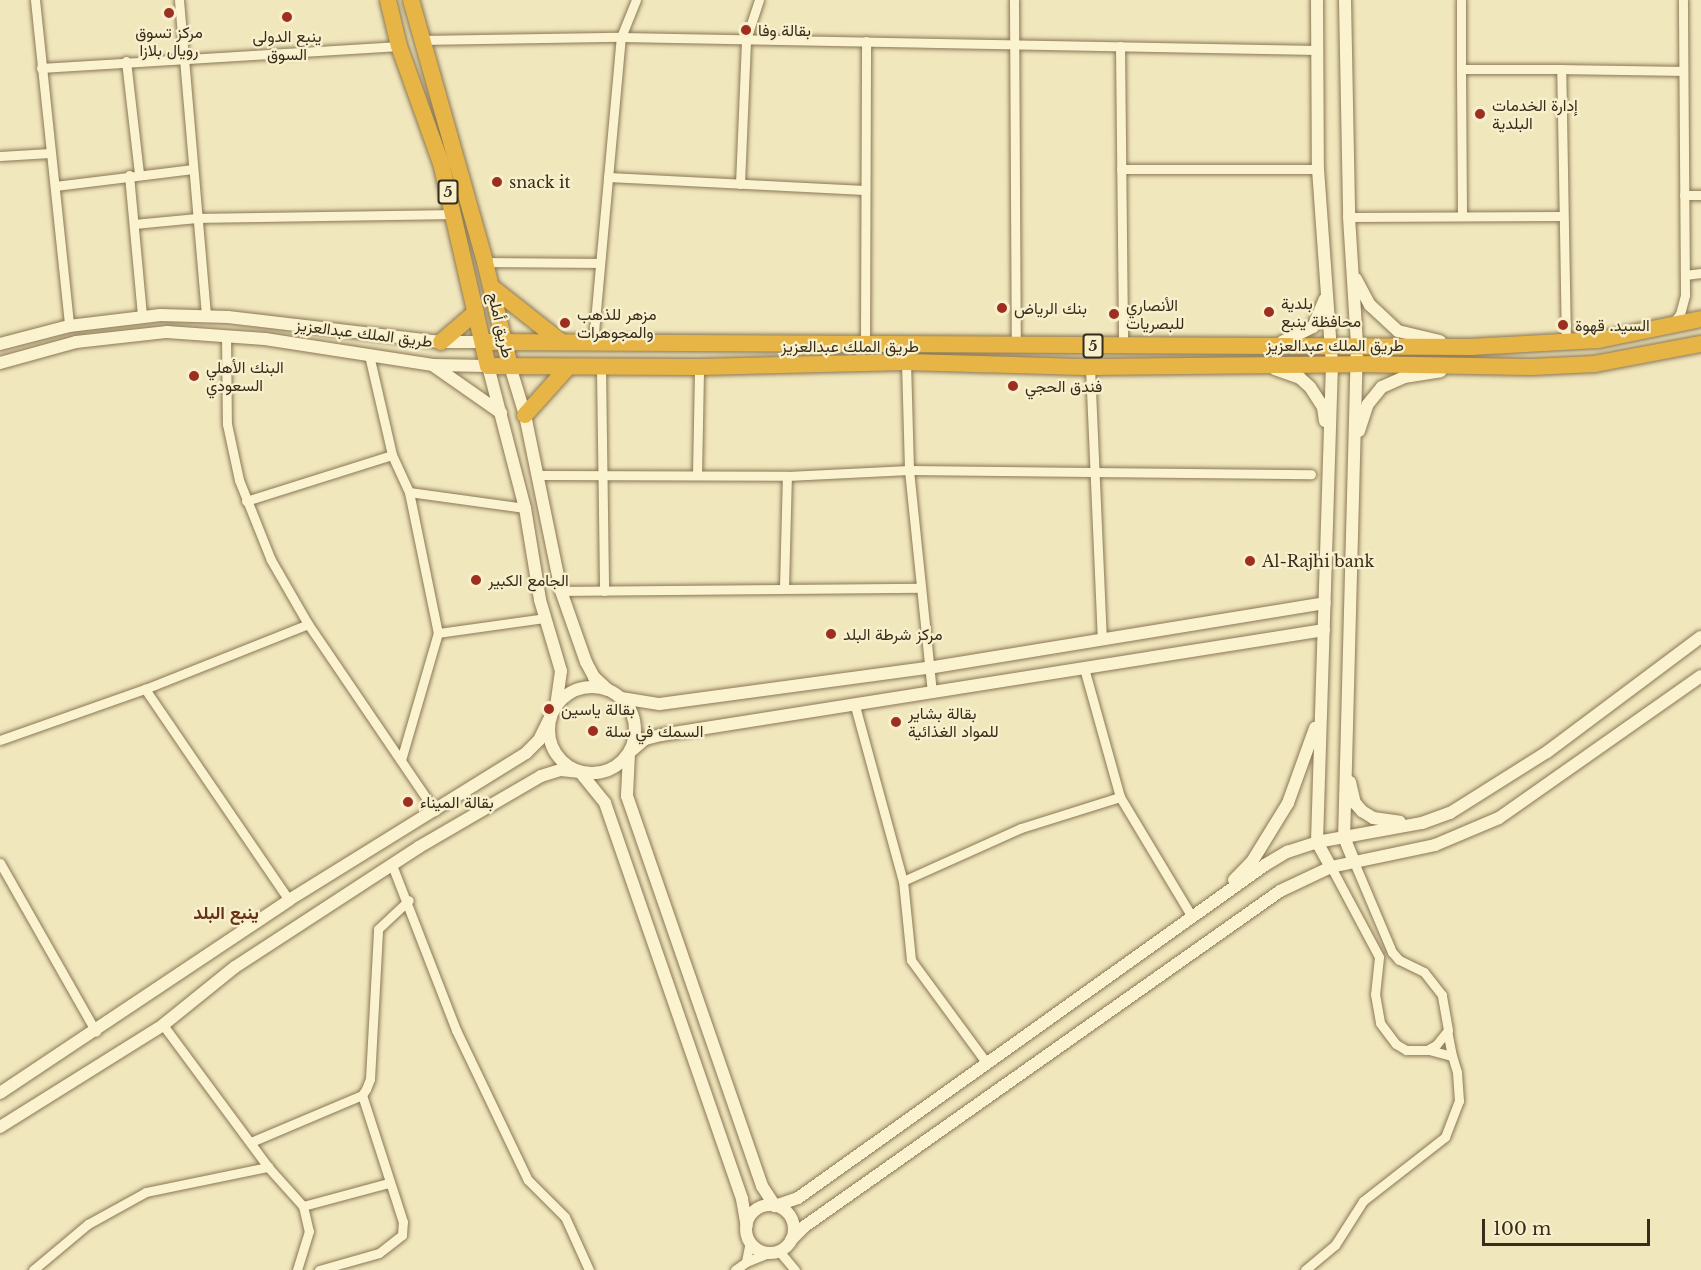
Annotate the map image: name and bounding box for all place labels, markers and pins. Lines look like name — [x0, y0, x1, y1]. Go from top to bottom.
marker: مركز تسوق رويال بلازا — [162, 6, 176, 20]
marker: ينبع الدولى السوق — [280, 10, 294, 24]
place label: بقالة وفا — [758, 20, 811, 40]
place label: مركز تسوق رويال بلازا — [135, 22, 203, 60]
marker: بقالة وفا — [739, 23, 753, 37]
place label: ينبع الدولى السوق — [252, 26, 322, 64]
place label: إدارة الخدمات البلدية — [1492, 95, 1578, 133]
marker: إدارة الخدمات البلدية — [1473, 107, 1487, 121]
place label: snack it — [509, 172, 571, 192]
marker: snack it — [490, 175, 504, 189]
place label: بلدية محافظة ينبع — [1281, 293, 1361, 331]
place label: الأنصاري للبصريات — [1126, 295, 1184, 333]
place label: بنك الرياض — [1014, 298, 1087, 318]
marker: بنك الرياض — [995, 301, 1009, 315]
place label: مزهر للذهب والمجوهرات — [577, 304, 657, 342]
marker: بلدية محافظة ينبع — [1262, 305, 1276, 319]
marker: الأنصاري للبصريات — [1107, 307, 1121, 321]
place label: السيد. قهوة — [1575, 315, 1650, 335]
marker: مزهر للذهب والمجوهرات — [558, 316, 572, 330]
marker: السيد. قهوة — [1556, 318, 1570, 332]
place label: البنك الأهلي السعودي — [206, 357, 284, 395]
marker: البنك الأهلي السعودي — [187, 369, 201, 383]
place label: فندق الحجي — [1025, 376, 1102, 396]
marker: فندق الحجي — [1006, 379, 1020, 393]
place label: Al-Rajhi bank — [1262, 551, 1374, 571]
marker: Al-Rajhi bank — [1243, 554, 1257, 568]
place label: الجامع الكبير — [488, 570, 569, 590]
marker: الجامع الكبير — [469, 573, 483, 587]
place label: مركز شرطة البلد — [843, 624, 942, 644]
marker: مركز شرطة البلد — [824, 627, 838, 641]
place label: بقالة ياسين — [561, 699, 635, 719]
marker: بقالة ياسين — [542, 702, 556, 716]
place label: بقالة بشاير للمواد الغذائية — [908, 703, 999, 741]
marker: بقالة بشاير للمواد الغذائية — [889, 715, 903, 729]
place label: السمك في سلة — [605, 721, 703, 741]
marker: السمك في سلة — [586, 724, 600, 738]
place label: بقالة الميناء — [420, 792, 494, 812]
marker: بقالة الميناء — [401, 795, 415, 809]

